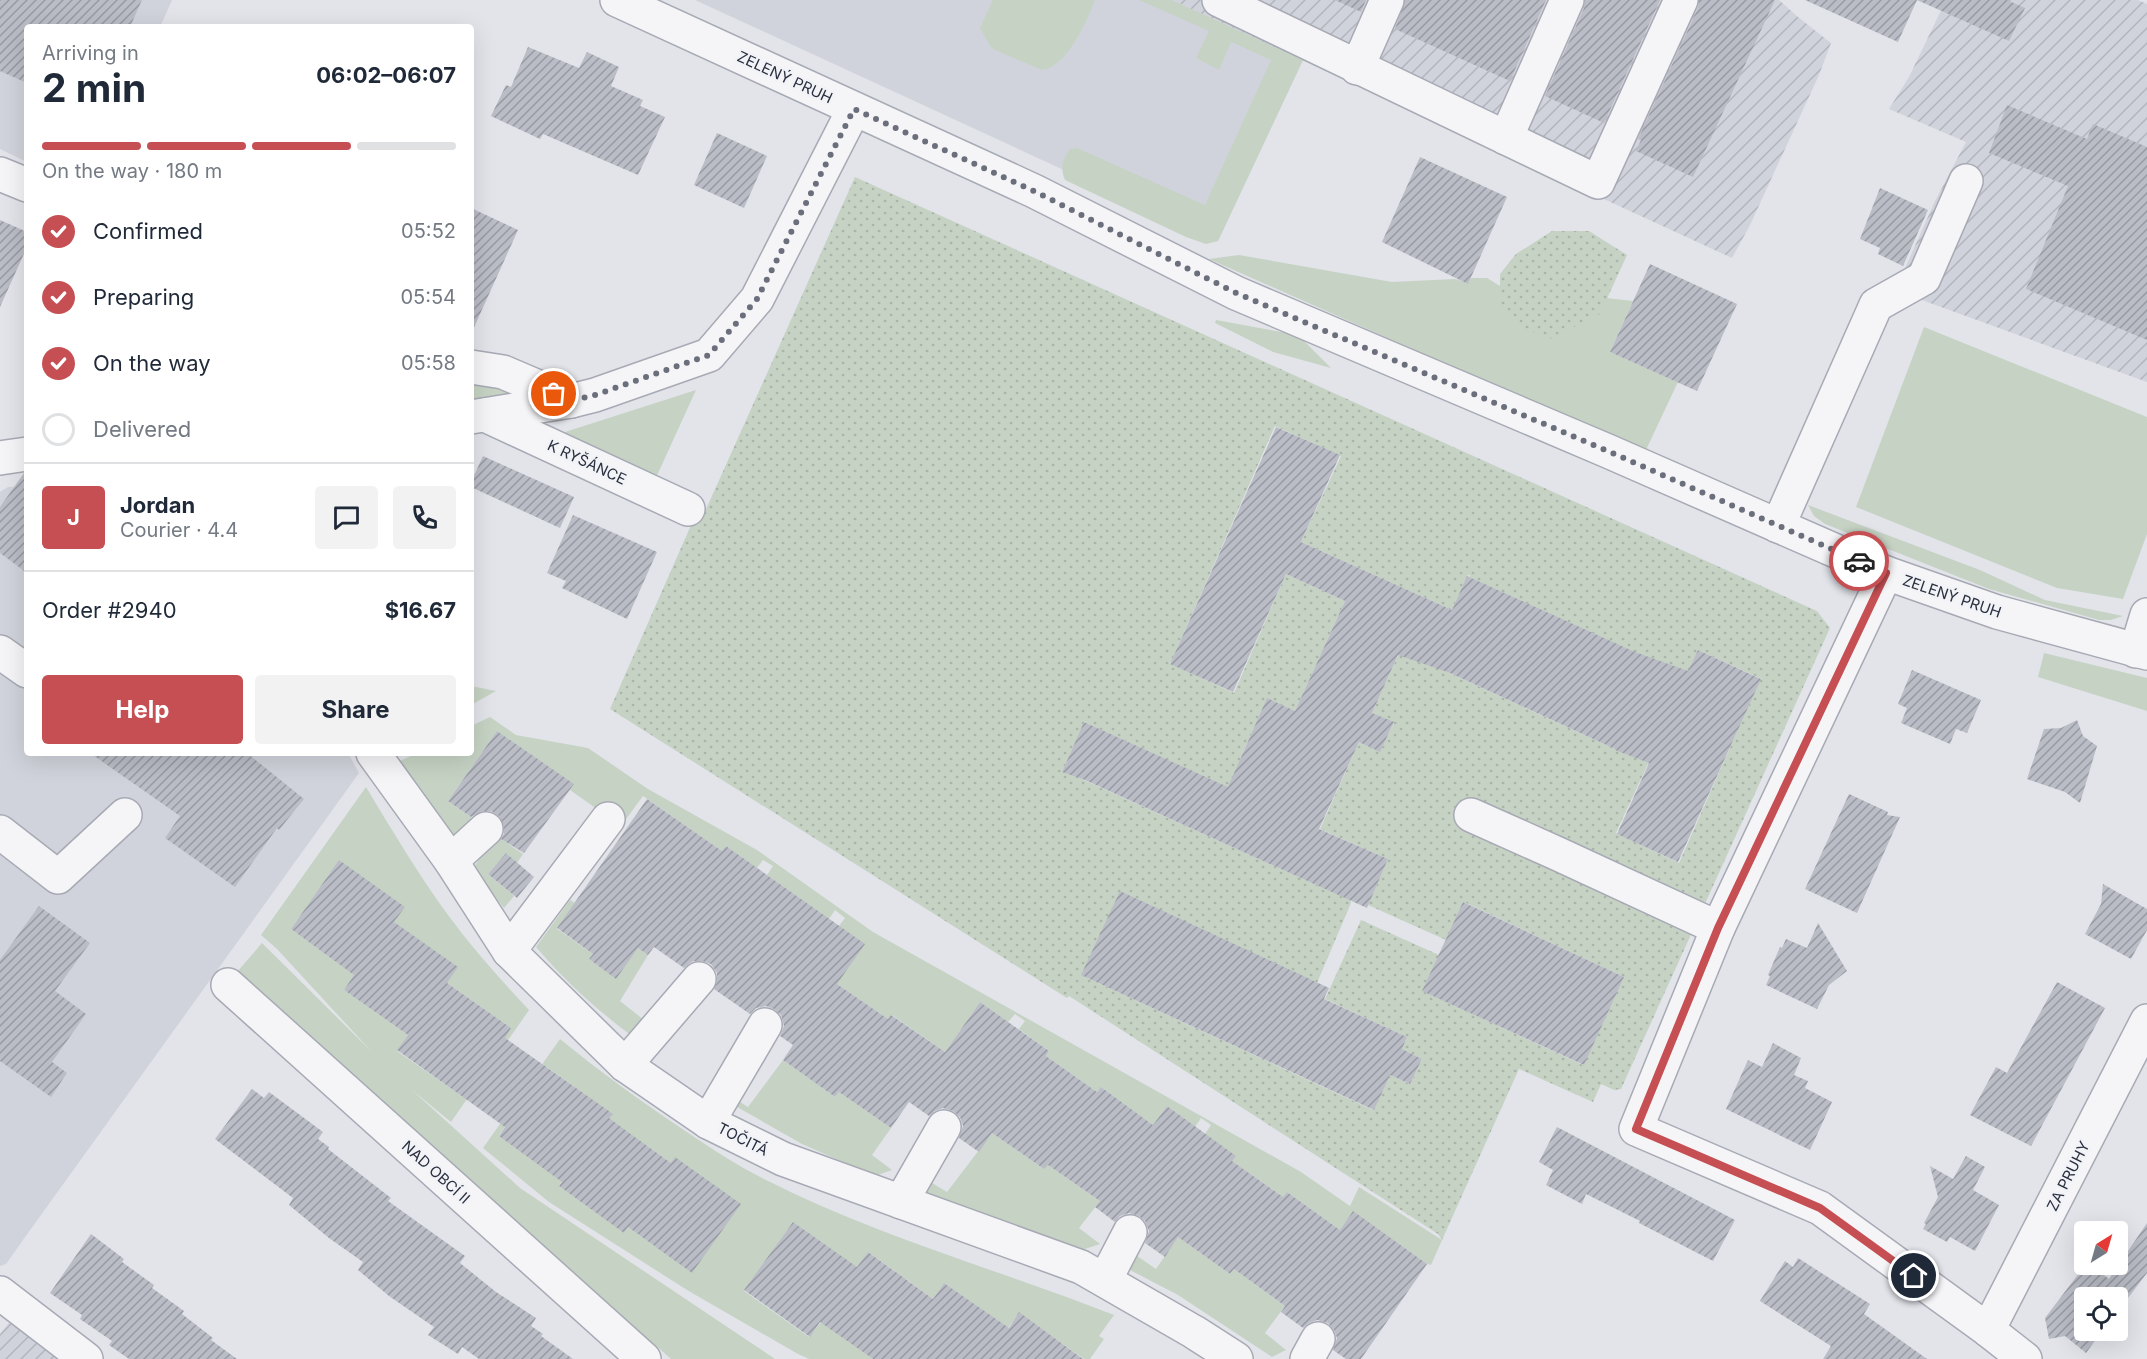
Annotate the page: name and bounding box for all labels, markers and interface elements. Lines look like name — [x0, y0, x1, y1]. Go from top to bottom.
text: Arriving in — [42, 41, 139, 65]
street label: ZELENÝ PRUH — [734, 47, 836, 107]
text: 06:02–06:07 — [316, 62, 456, 88]
text: 2 min — [42, 64, 146, 111]
text: On the way · 180 m — [42, 159, 222, 183]
icon: check — [42, 215, 75, 248]
text: Confirmed — [93, 218, 203, 244]
text: 05:52 — [401, 219, 456, 243]
icon: check — [42, 281, 75, 314]
text: Preparing — [93, 284, 194, 310]
text: 05:54 — [400, 285, 456, 309]
icon: check — [42, 347, 75, 380]
text: On the way — [93, 350, 211, 376]
text: 05:58 — [401, 351, 456, 375]
pin — [528, 368, 579, 419]
icon: bag — [537, 377, 570, 410]
text: Delivered — [93, 416, 191, 442]
street label: K RYŠÁNCE — [544, 435, 630, 489]
button: chat — [315, 486, 378, 549]
button: phone — [393, 486, 456, 549]
text: Jordan — [120, 492, 195, 518]
text: J — [67, 504, 80, 530]
text: Courier · 4.4 — [120, 518, 238, 542]
courier — [1829, 531, 1889, 591]
icon: car — [1843, 545, 1876, 578]
street label: ZELENÝ PRUH — [1900, 570, 2004, 622]
text: Order #2940 — [42, 597, 177, 623]
text: $16.67 — [385, 597, 456, 623]
button: Help — [42, 675, 243, 744]
button: Share — [255, 675, 456, 744]
street label: TOČITÁ — [714, 1118, 772, 1160]
street label: NAD OBCÍ II — [398, 1136, 474, 1208]
street label: ZA PRUHY — [2042, 1138, 2094, 1214]
north arrow — [2074, 1221, 2128, 1275]
map controls — [2074, 1221, 2128, 1341]
pin — [1888, 1250, 1939, 1301]
icon: home — [1897, 1259, 1930, 1292]
button: locate — [2074, 1287, 2128, 1341]

